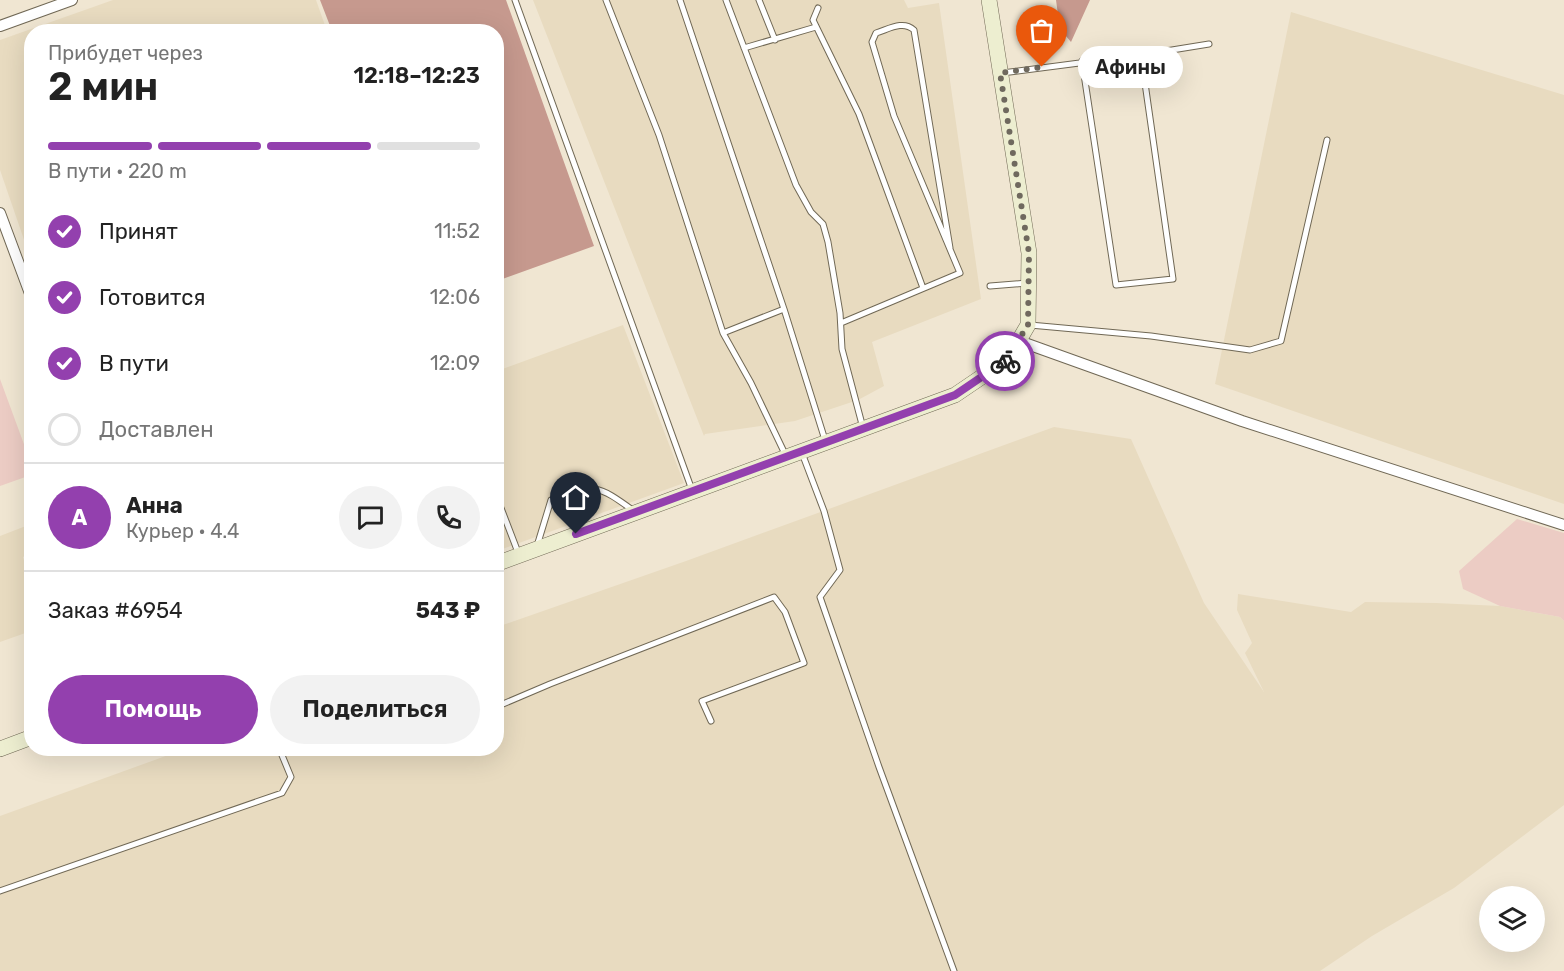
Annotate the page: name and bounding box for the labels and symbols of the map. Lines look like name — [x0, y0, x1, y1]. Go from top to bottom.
pin — [1016, 5, 1067, 67]
callout: Афины — [1078, 46, 1183, 88]
courier — [975, 331, 1035, 391]
pin — [550, 472, 601, 534]

